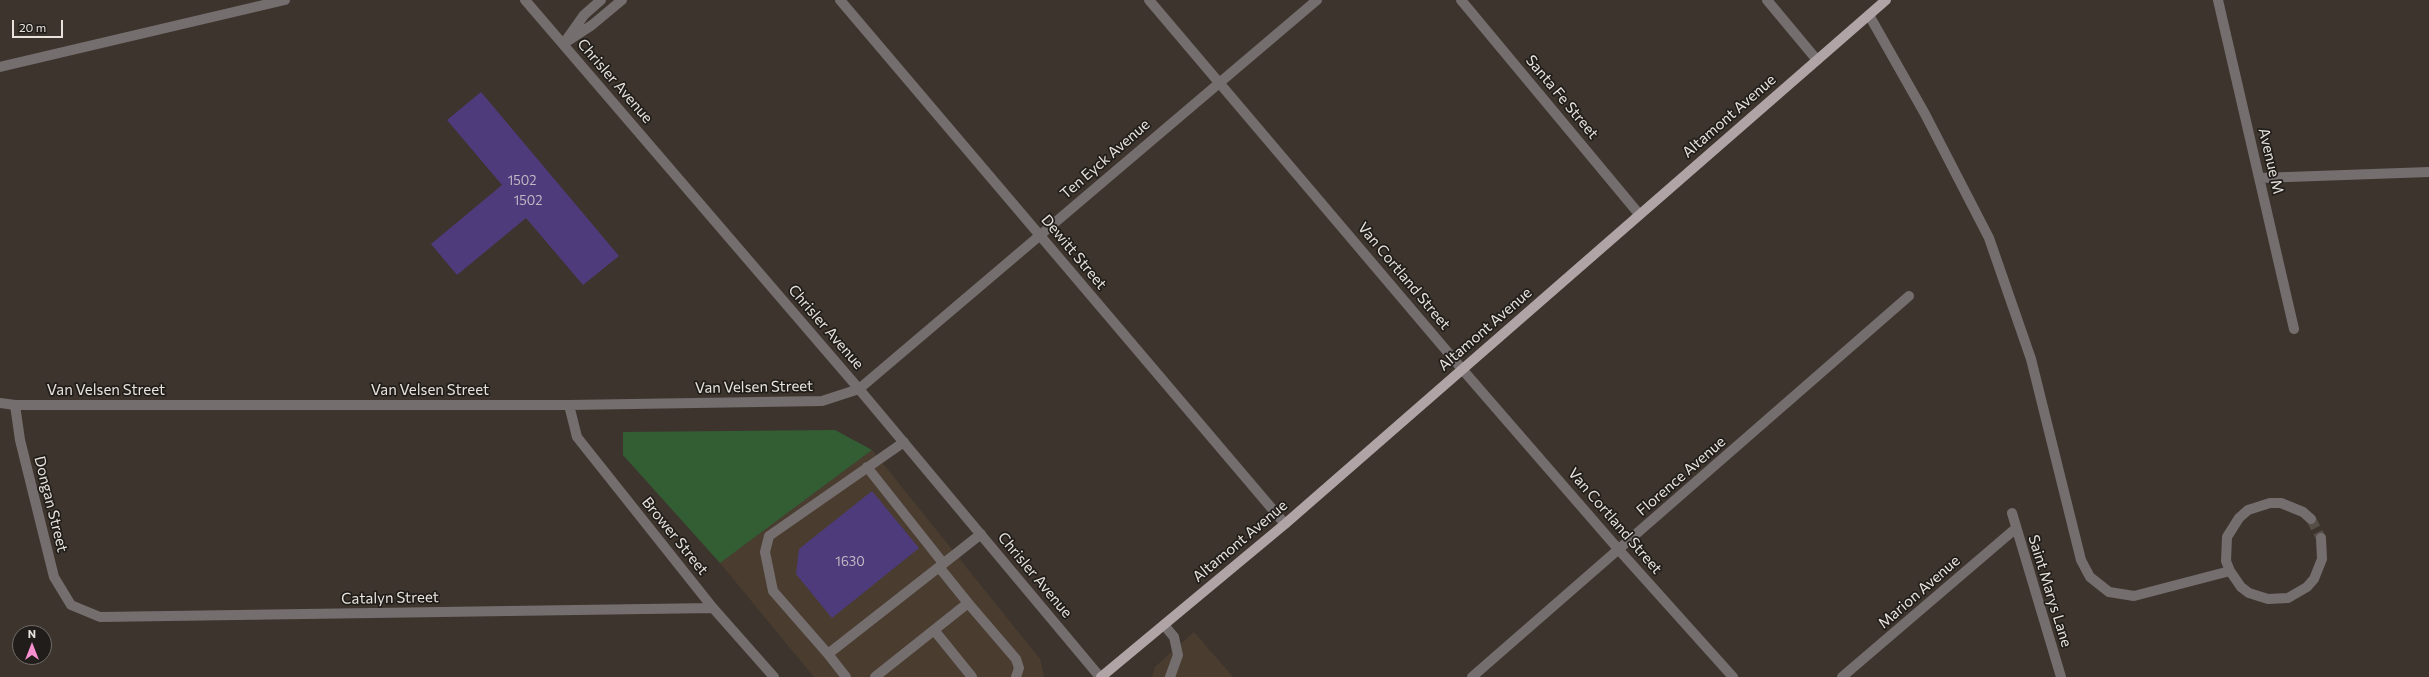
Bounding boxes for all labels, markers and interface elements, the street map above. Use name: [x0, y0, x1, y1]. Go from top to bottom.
scale bar: [14, 12, 65, 38]
text: 20 m: [19, 20, 46, 34]
street label: Chrisler Avenue: [573, 35, 657, 127]
street label: Santa Fe Street: [1522, 52, 1602, 142]
street label: Altamont Avenue: [1679, 71, 1779, 161]
street label: Ten Eyck Avenue: [1057, 115, 1153, 203]
street label: Avenue M: [2255, 126, 2287, 196]
house number: 1502: [508, 173, 536, 189]
house number: 1502: [514, 193, 542, 209]
street label: Dewitt Street: [1037, 211, 1111, 293]
street label: Van Cortland Street: [1354, 219, 1454, 333]
street label: Chrisler Avenue: [784, 281, 868, 373]
street label: Altamont Avenue: [1435, 284, 1535, 374]
street label: Van Velsen Street: [695, 377, 813, 397]
street label: Van Velsen Street: [47, 381, 165, 399]
street label: Van Velsen Street: [371, 381, 489, 399]
street label: Florence Avenue: [1633, 433, 1729, 519]
street label: Dongan Street: [30, 454, 72, 554]
street label: Van Cortland Street: [1564, 464, 1666, 578]
street label: Brower Street: [638, 493, 712, 579]
street label: Altamont Avenue: [1189, 496, 1291, 586]
street label: Chrisler Avenue: [994, 529, 1076, 621]
street label: Saint Marys Lane: [2024, 533, 2076, 649]
street label: Marion Avenue: [1874, 552, 1964, 632]
house number: 1630: [835, 554, 865, 570]
street label: Catalyn Street: [341, 588, 439, 608]
north arrow: [12, 625, 52, 665]
text: N: [28, 627, 36, 640]

